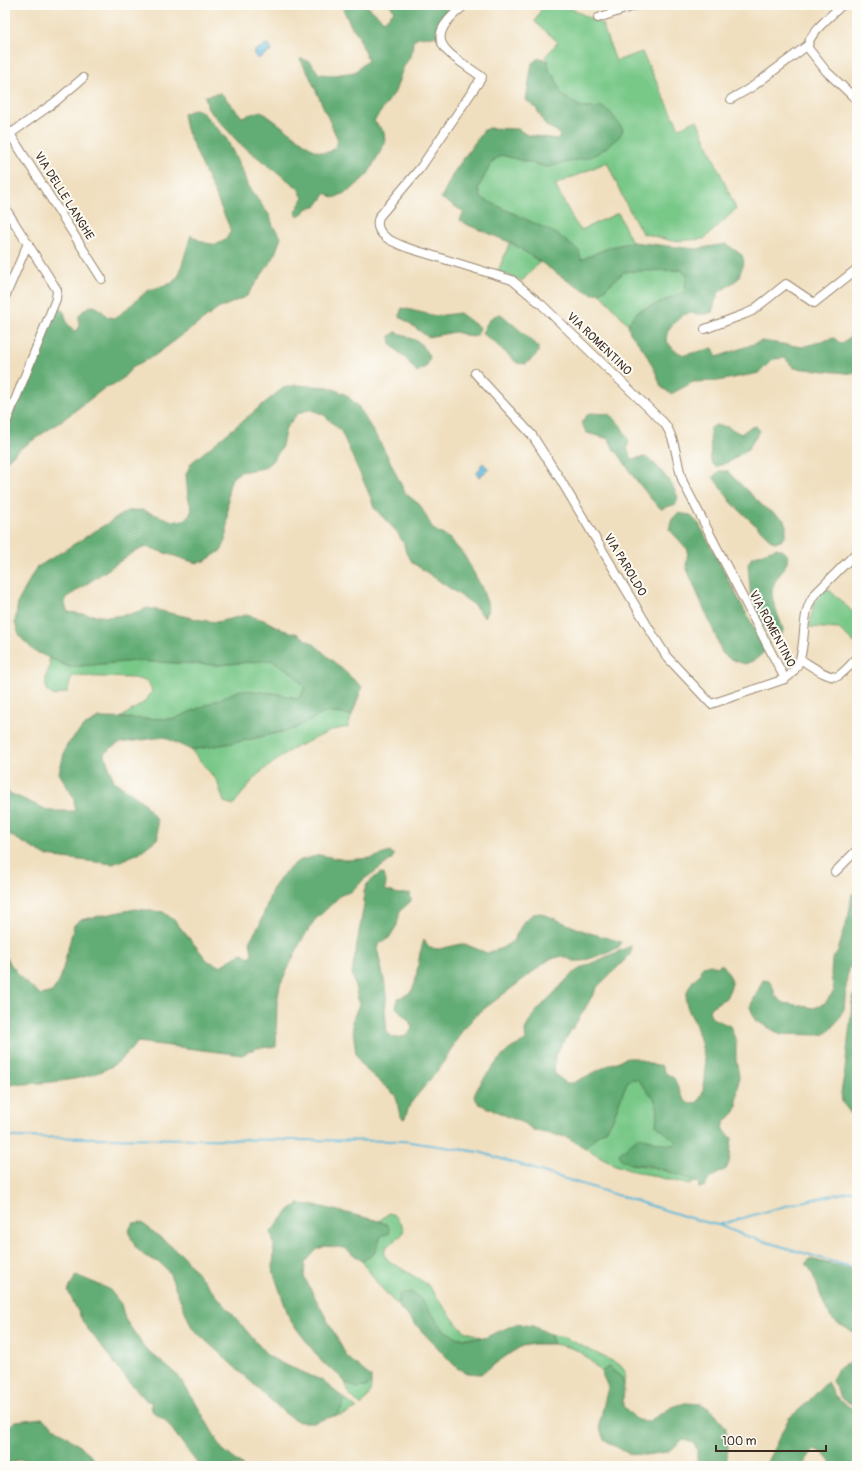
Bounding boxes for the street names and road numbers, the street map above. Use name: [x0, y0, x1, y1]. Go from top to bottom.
street label: VIA DELLE LANGHE: [31, 149, 97, 243]
street label: VIA ROMENTINO: [563, 309, 635, 379]
street label: VIA PAROLDO: [600, 531, 650, 599]
street label: VIA ROMENTINO: [746, 588, 799, 670]

